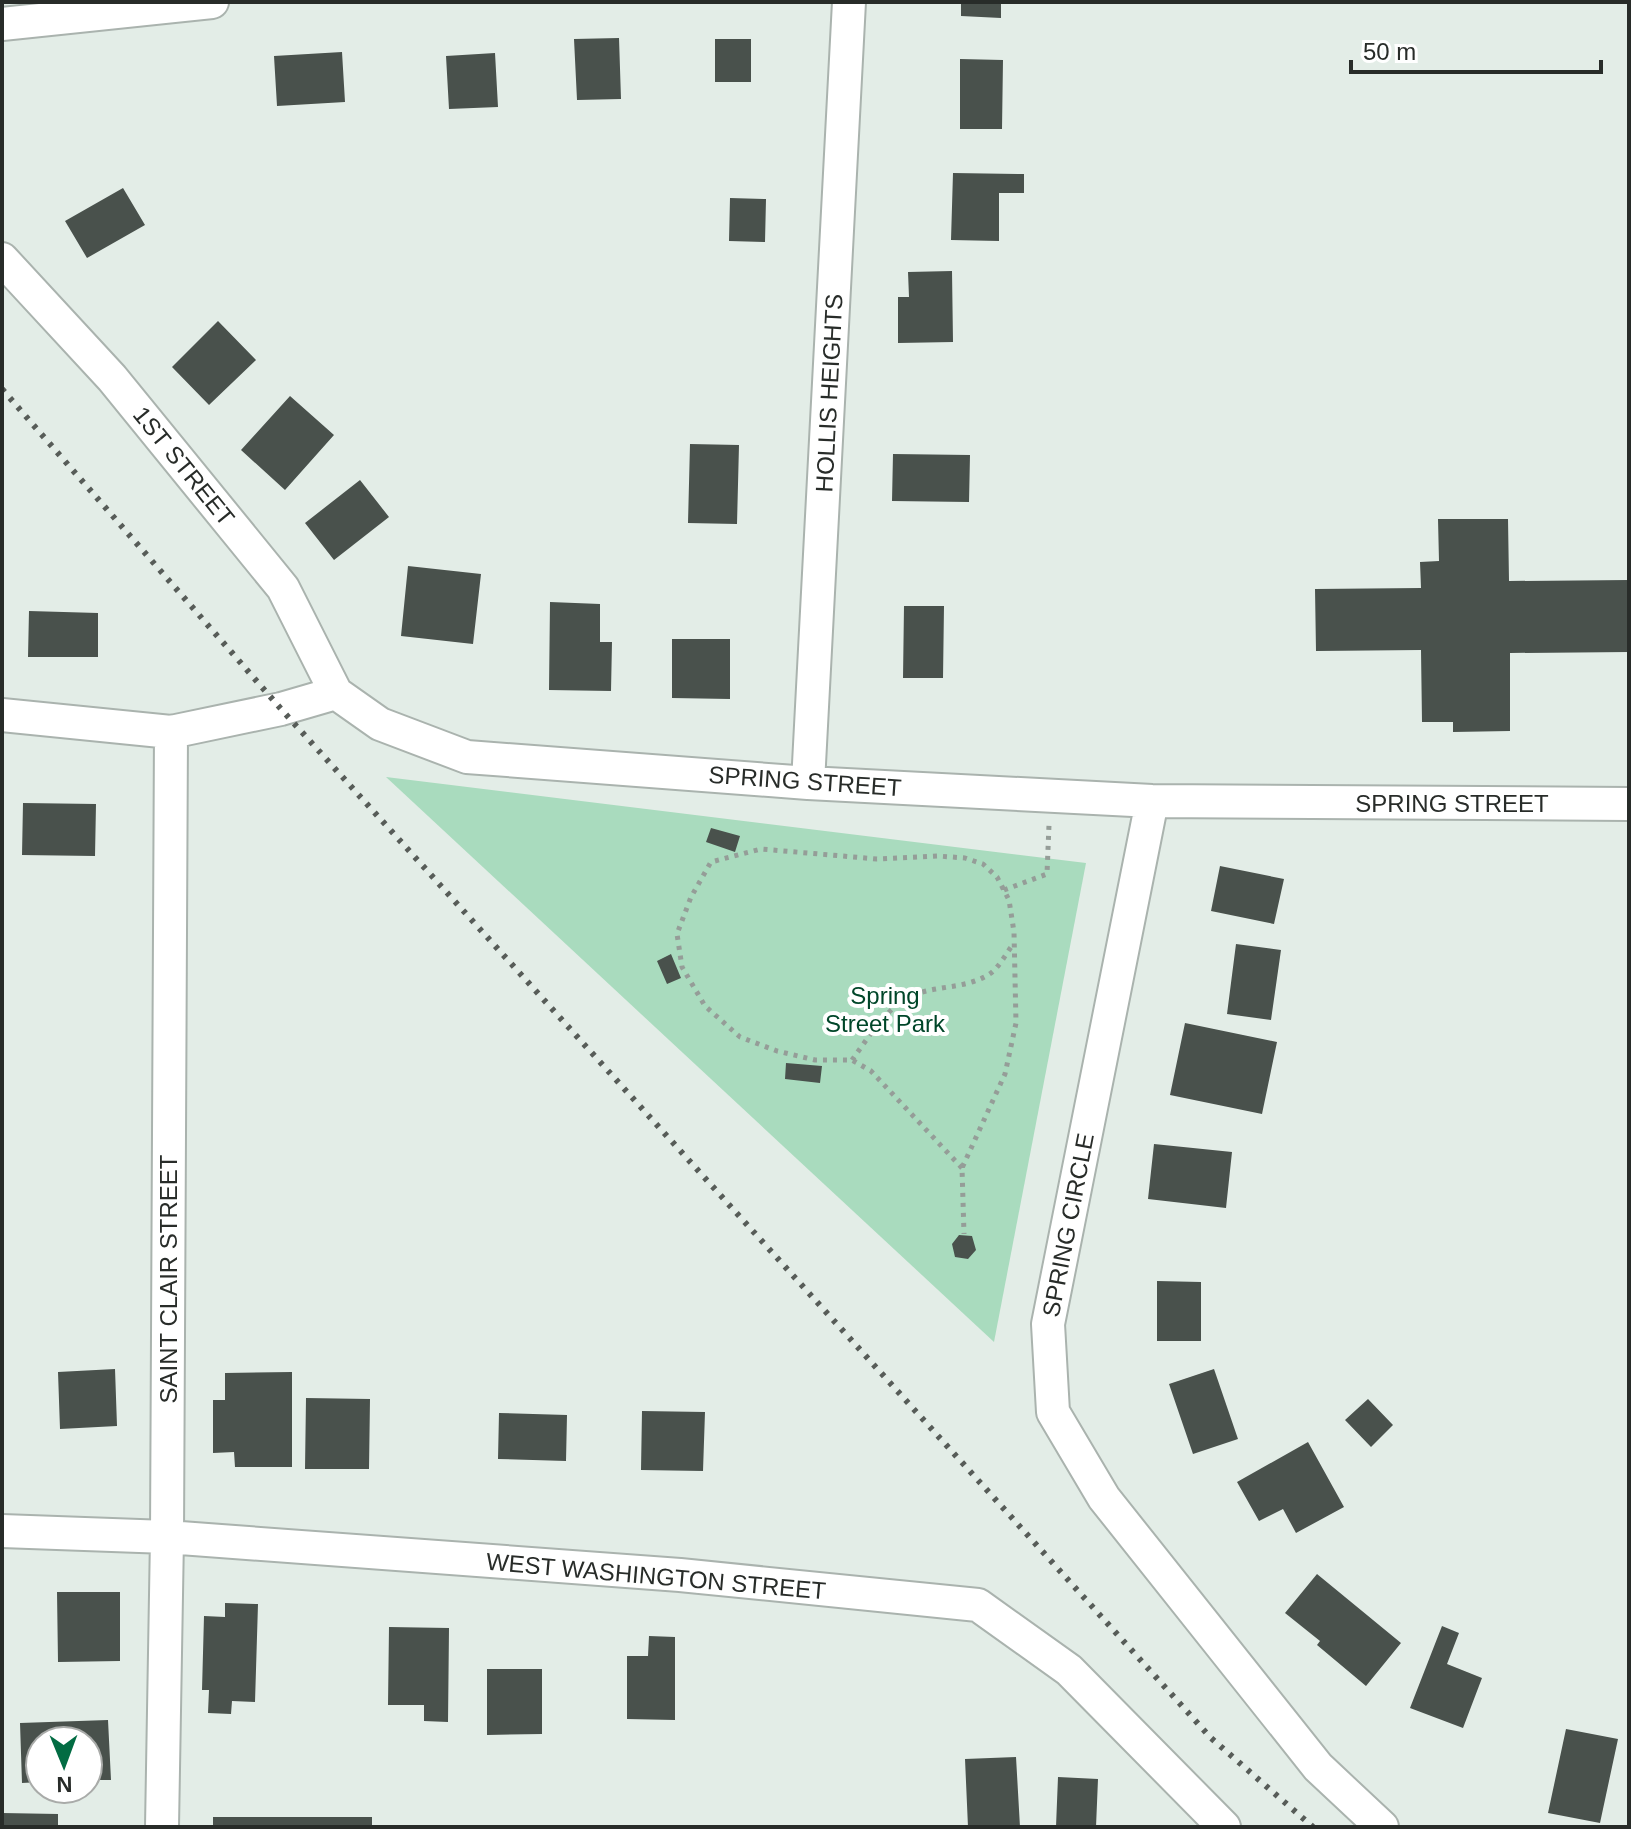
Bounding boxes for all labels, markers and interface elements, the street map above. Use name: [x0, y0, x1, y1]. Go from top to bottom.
scale bar: [1351, 24, 1601, 74]
text: 50 m: [1363, 38, 1416, 65]
street label: HOLLIS HEIGHTS: [810, 293, 848, 493]
street label: 1ST STREET: [128, 401, 240, 531]
street label: SPRING STREET: [708, 761, 903, 801]
street label: SPRING STREET: [1355, 790, 1549, 817]
park label: Spring Street Park: [825, 982, 946, 1037]
street label: SPRING CIRCLE: [1037, 1131, 1099, 1319]
street label: SAINT CLAIR STREET: [155, 1154, 182, 1403]
street label: WEST WASHINGTON STREET: [485, 1548, 827, 1604]
north arrow: [24, 1725, 104, 1805]
text: N: [56, 1772, 73, 1797]

